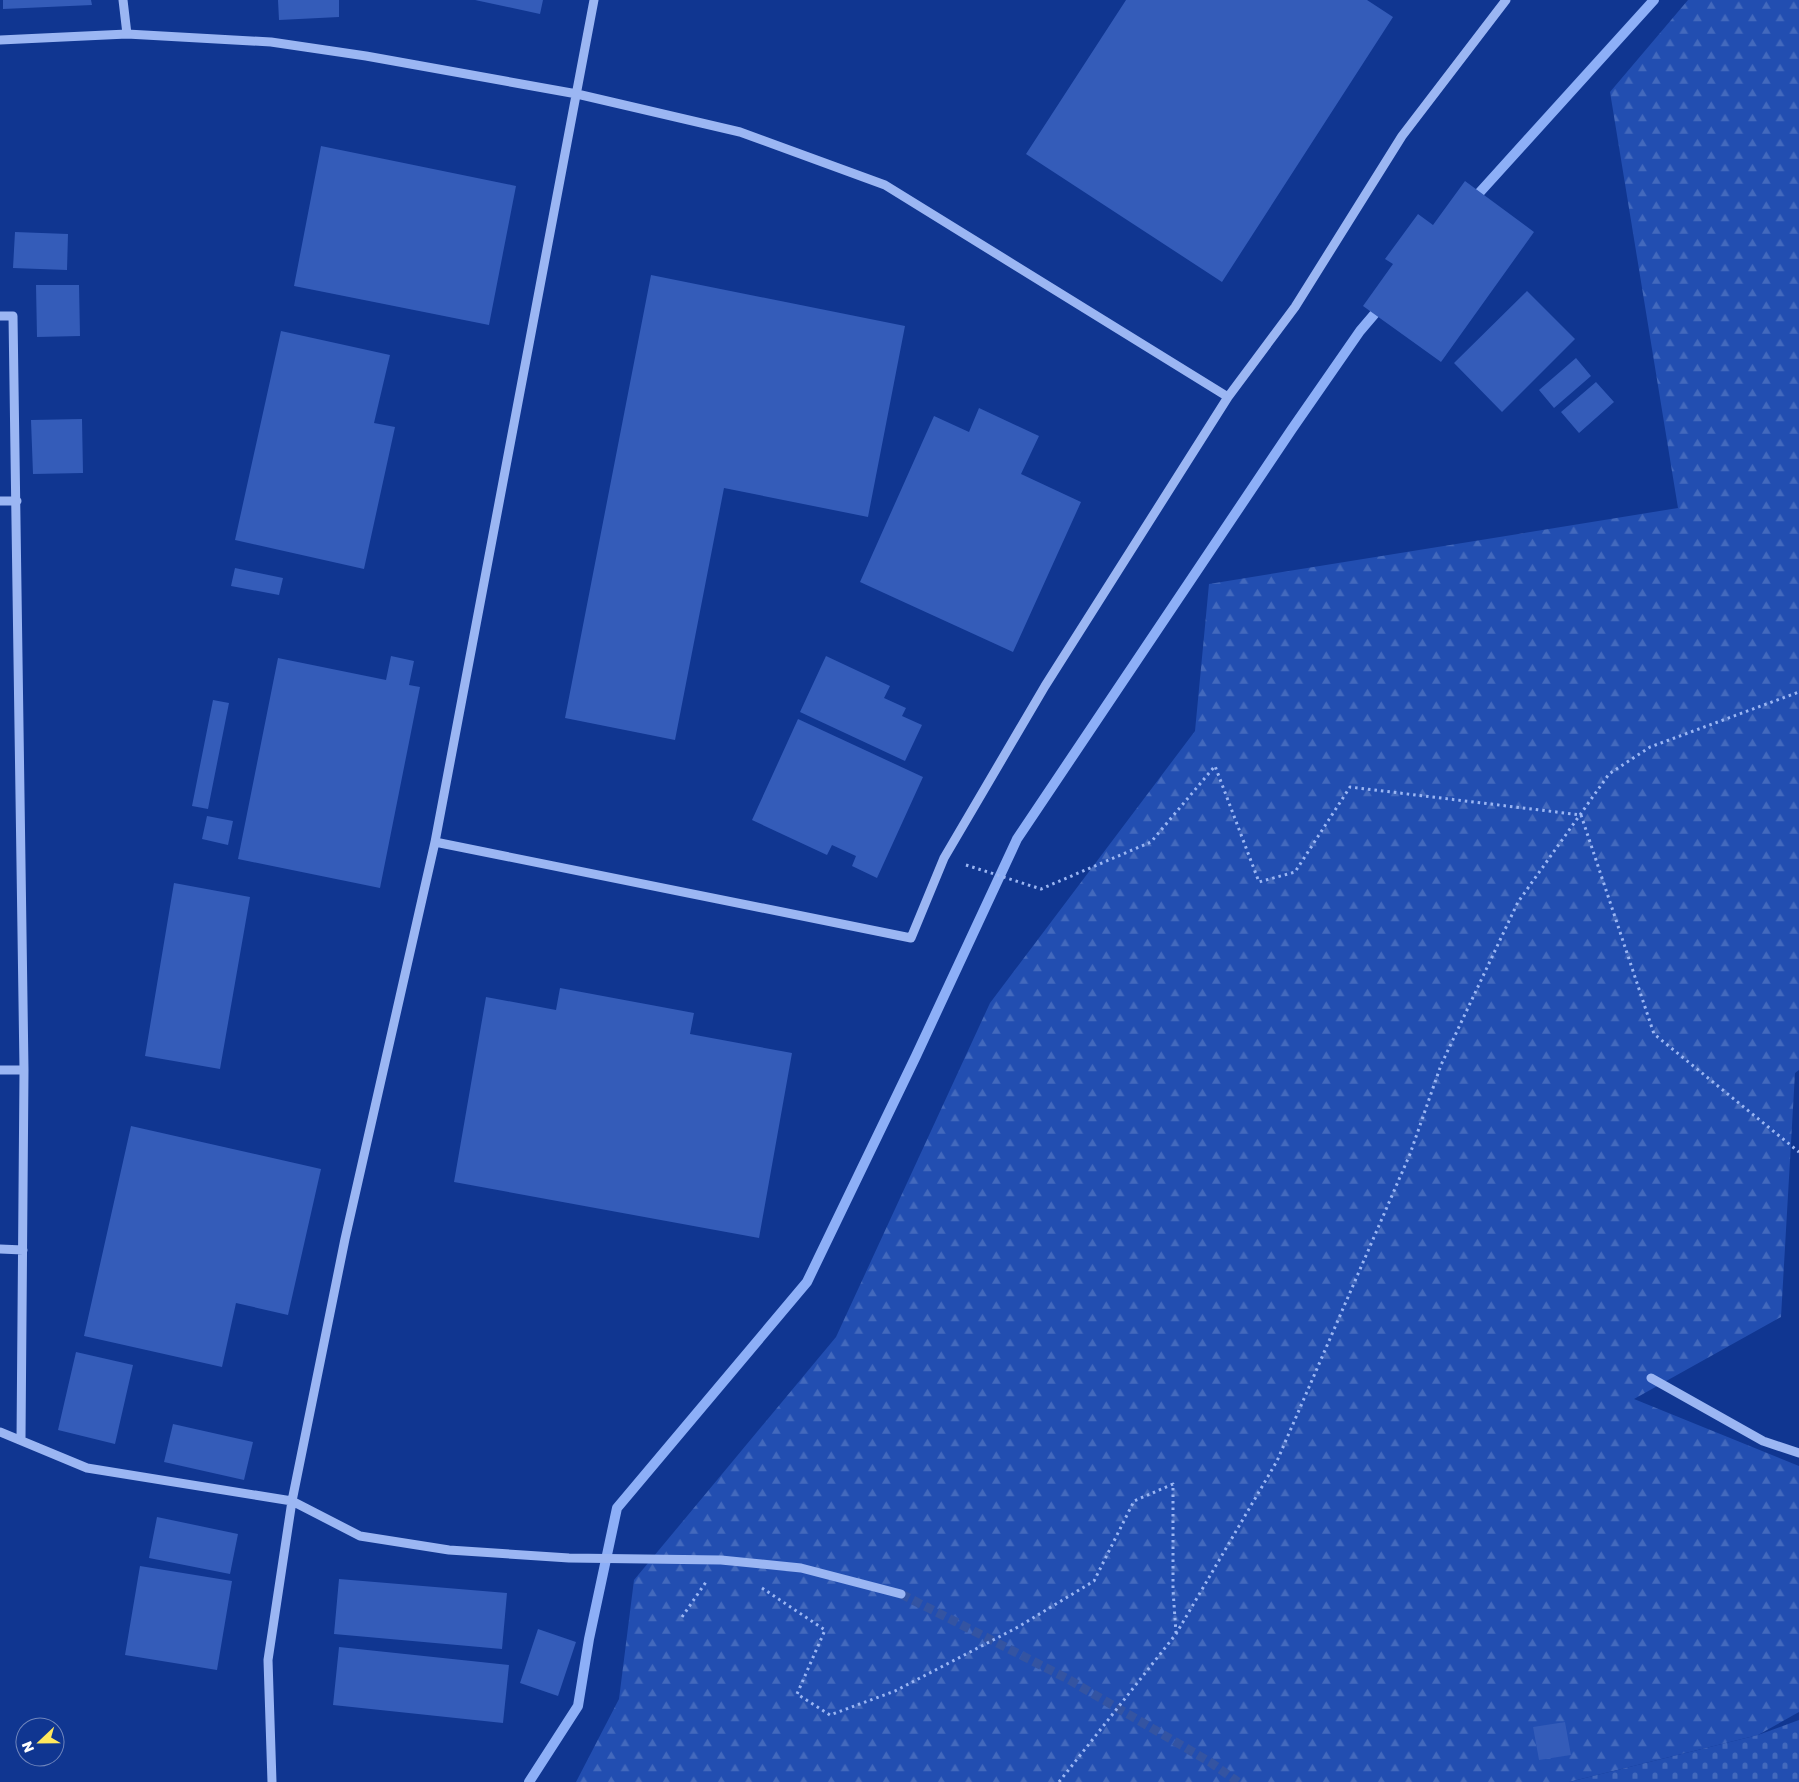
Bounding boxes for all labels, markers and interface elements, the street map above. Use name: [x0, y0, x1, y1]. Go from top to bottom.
north arrow: [15, 1717, 65, 1767]
text: N: [18, 1739, 37, 1755]

